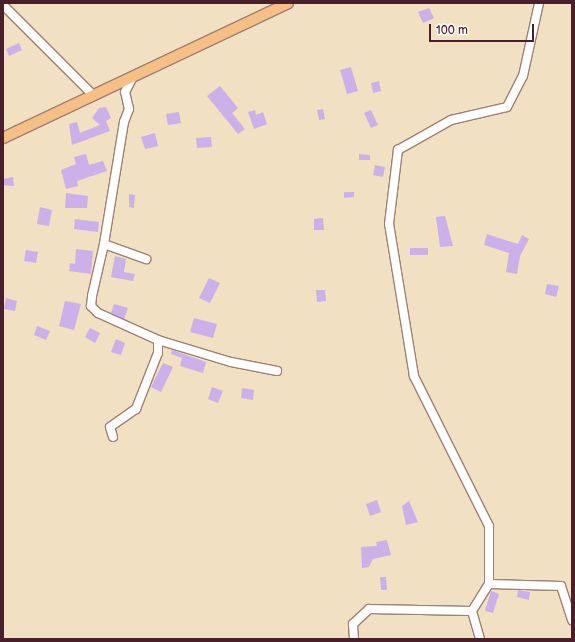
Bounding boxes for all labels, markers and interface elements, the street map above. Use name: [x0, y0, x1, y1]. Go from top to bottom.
scale bar: [431, 16, 536, 42]
text: 100 m: [436, 23, 468, 38]

